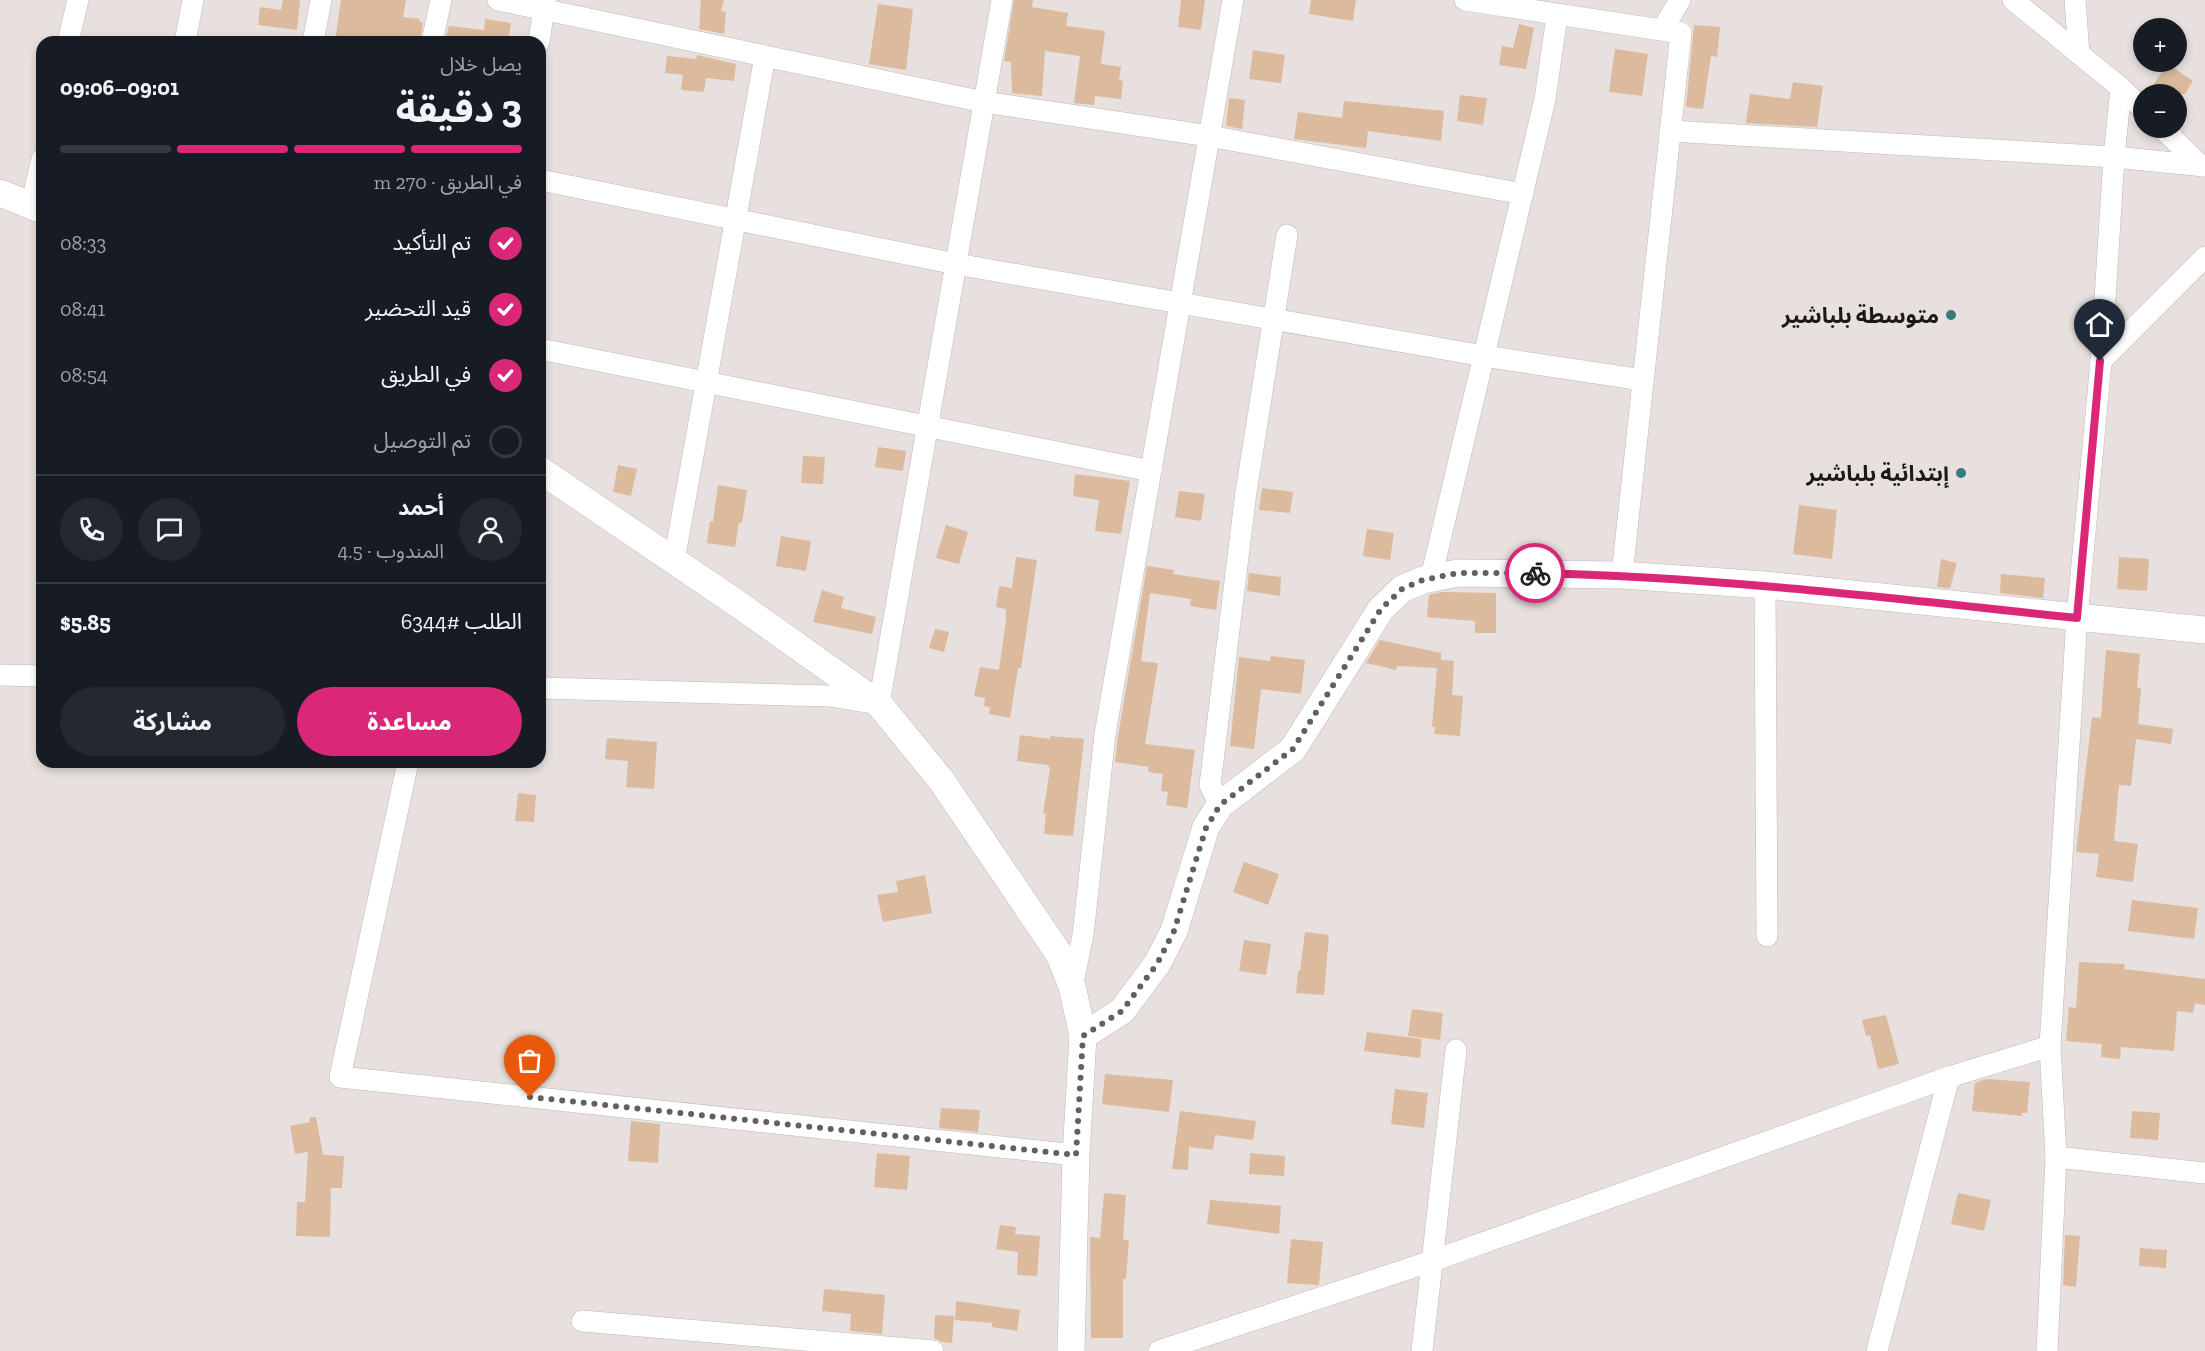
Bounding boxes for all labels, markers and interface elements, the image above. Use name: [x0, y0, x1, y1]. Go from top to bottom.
map controls: [2133, 18, 2187, 138]
button: +: [2133, 18, 2187, 72]
text: يصل خلال: [440, 52, 522, 76]
text: 09:01–09:06: [60, 74, 179, 101]
button: −: [2133, 84, 2187, 138]
text: 3 دقيقة: [396, 85, 522, 132]
text: في الطريق · 270 m: [374, 170, 522, 194]
icon: check: [489, 227, 522, 260]
text: تم التأكيد: [393, 229, 471, 256]
text: 08:33: [60, 231, 106, 255]
icon: check: [489, 293, 522, 326]
text: قيد التحضير: [365, 295, 471, 322]
text: 08:41: [60, 297, 105, 321]
pin: [2074, 299, 2125, 361]
place label: متوسطة بلباشير: [1781, 302, 1939, 329]
marker: متوسطة بلباشير: [1944, 308, 1958, 322]
icon: home: [2083, 308, 2116, 341]
icon: check: [489, 359, 522, 392]
text: في الطريق: [381, 361, 471, 388]
text: 08:54: [60, 363, 108, 387]
text: تم التوصيل: [373, 427, 471, 454]
place label: إبتدائية بلباشير: [1805, 460, 1950, 489]
marker: إبتدائية بلباشير: [1954, 466, 1968, 480]
text: أحمد: [398, 494, 444, 521]
button: phone: [60, 498, 123, 561]
button: chat: [138, 498, 201, 561]
button: person: [459, 498, 522, 561]
text: المندوب · 4.5: [337, 539, 444, 563]
courier: [1505, 543, 1565, 603]
icon: bike: [1519, 557, 1552, 590]
text: الطلب #6344: [401, 608, 522, 635]
text: $5.85: [60, 609, 111, 636]
button: مشاركة: [60, 687, 285, 756]
button: مساعدة: [297, 687, 522, 756]
pin: [504, 1035, 555, 1097]
icon: bag: [513, 1044, 546, 1077]

